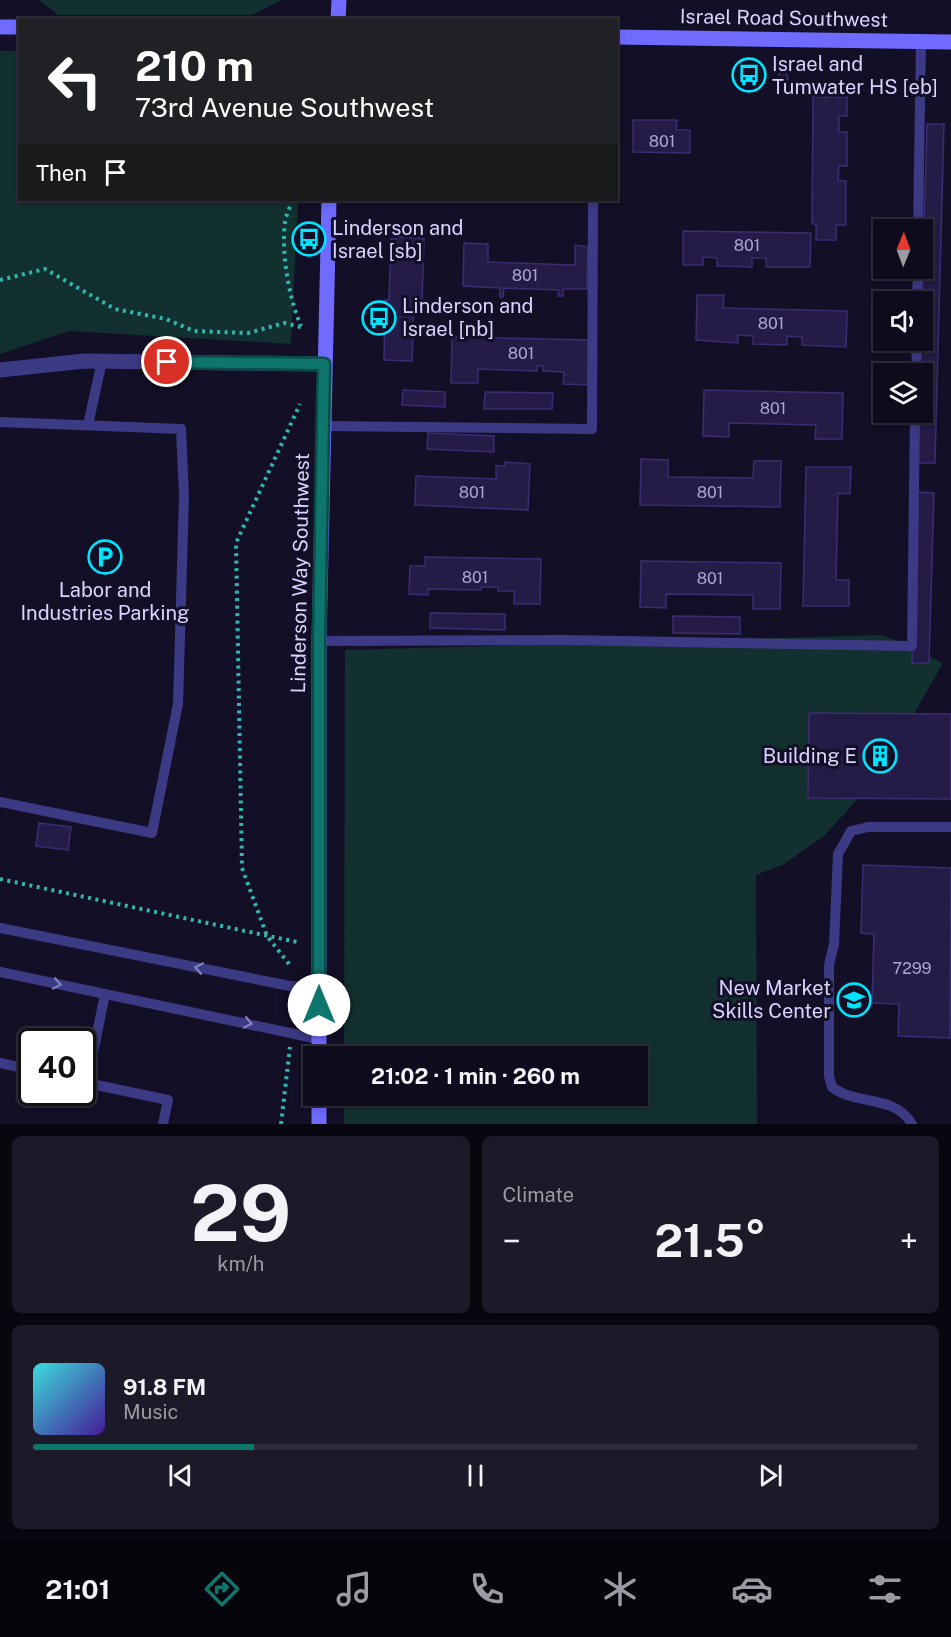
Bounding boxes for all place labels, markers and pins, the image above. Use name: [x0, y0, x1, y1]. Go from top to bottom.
place label: Israel and Tumwater HS [eb]: [772, 52, 938, 99]
bus stop icon: Israel and Tumwater HS [eb]: [731, 57, 767, 93]
place label: Linderson and Israel [sb]: [332, 216, 464, 263]
bus stop icon: Linderson and Israel [sb]: [291, 221, 327, 257]
place label: Linderson and Israel [nb]: [402, 294, 534, 341]
bus stop icon: Linderson and Israel [nb]: [361, 300, 397, 336]
pin: [141, 336, 192, 387]
parking icon: Labor and Industries Parking: [87, 539, 123, 575]
place label: Labor and Industries Parking: [20, 578, 190, 625]
building icon: Building E: [862, 738, 898, 774]
place label: Building E: [763, 744, 857, 768]
place label: New Market Skills Center: [712, 976, 831, 1023]
school or university icon: New Market Skills Center: [836, 982, 872, 1018]

